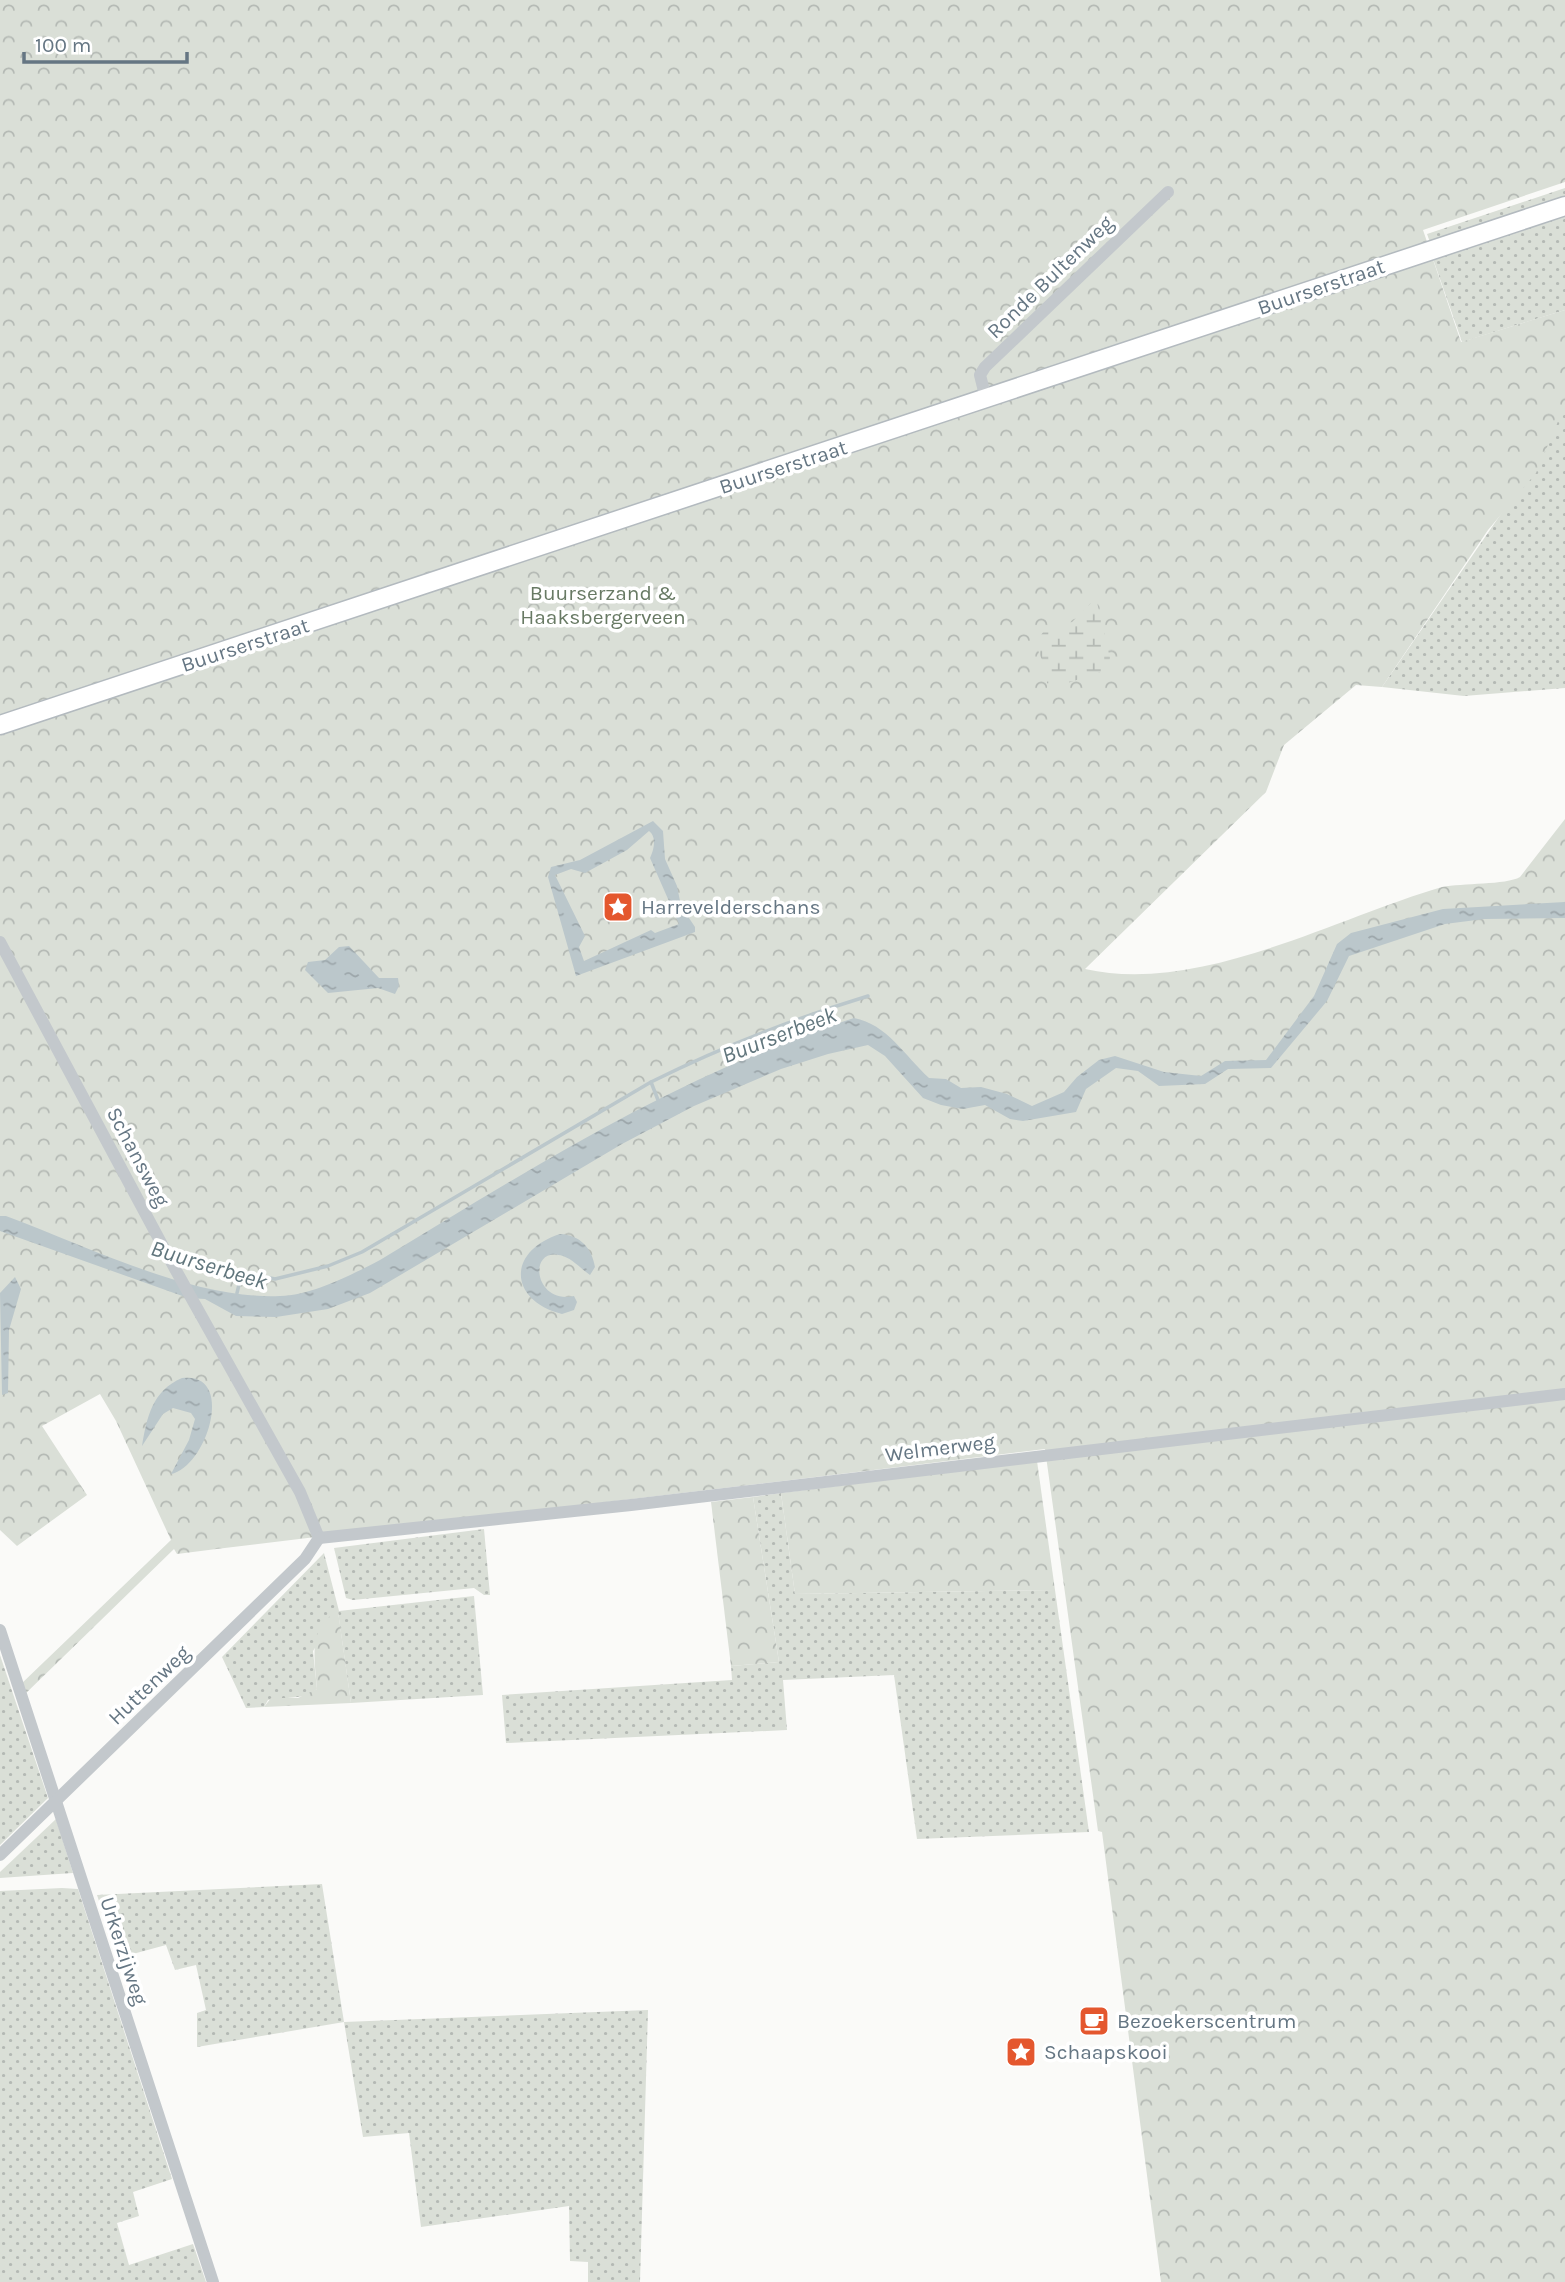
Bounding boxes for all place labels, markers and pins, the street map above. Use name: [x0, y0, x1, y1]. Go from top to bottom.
place icon: Harrevelderschans: [601, 890, 635, 924]
place label: Harrevelderschans: [641, 895, 820, 919]
cafe icon: Bezoekerscentrum: [1077, 2004, 1111, 2038]
place label: Bezoekerscentrum: [1117, 2009, 1296, 2033]
place icon: Schaapskooi: [1004, 2035, 1038, 2069]
place label: Schaapskooi: [1044, 2040, 1168, 2064]

